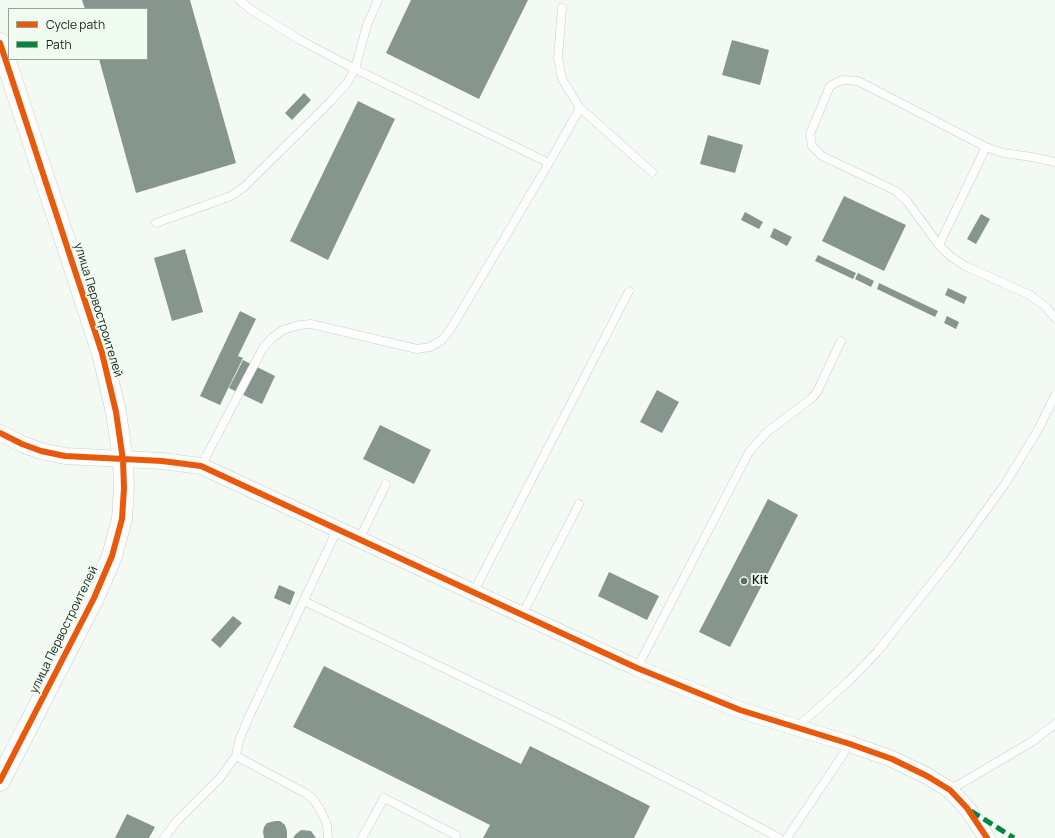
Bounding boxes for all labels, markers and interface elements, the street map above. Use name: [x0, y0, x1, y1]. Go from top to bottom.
legend: [8, 8, 148, 60]
text: Cycle path: [46, 16, 105, 33]
text: Path: [46, 36, 72, 53]
street label: улица Первостроителей: [71, 241, 125, 379]
street label: улица Первостроителей: [27, 564, 101, 696]
place label: Kit: [752, 574, 768, 588]
marker: Kit: [739, 576, 749, 586]

